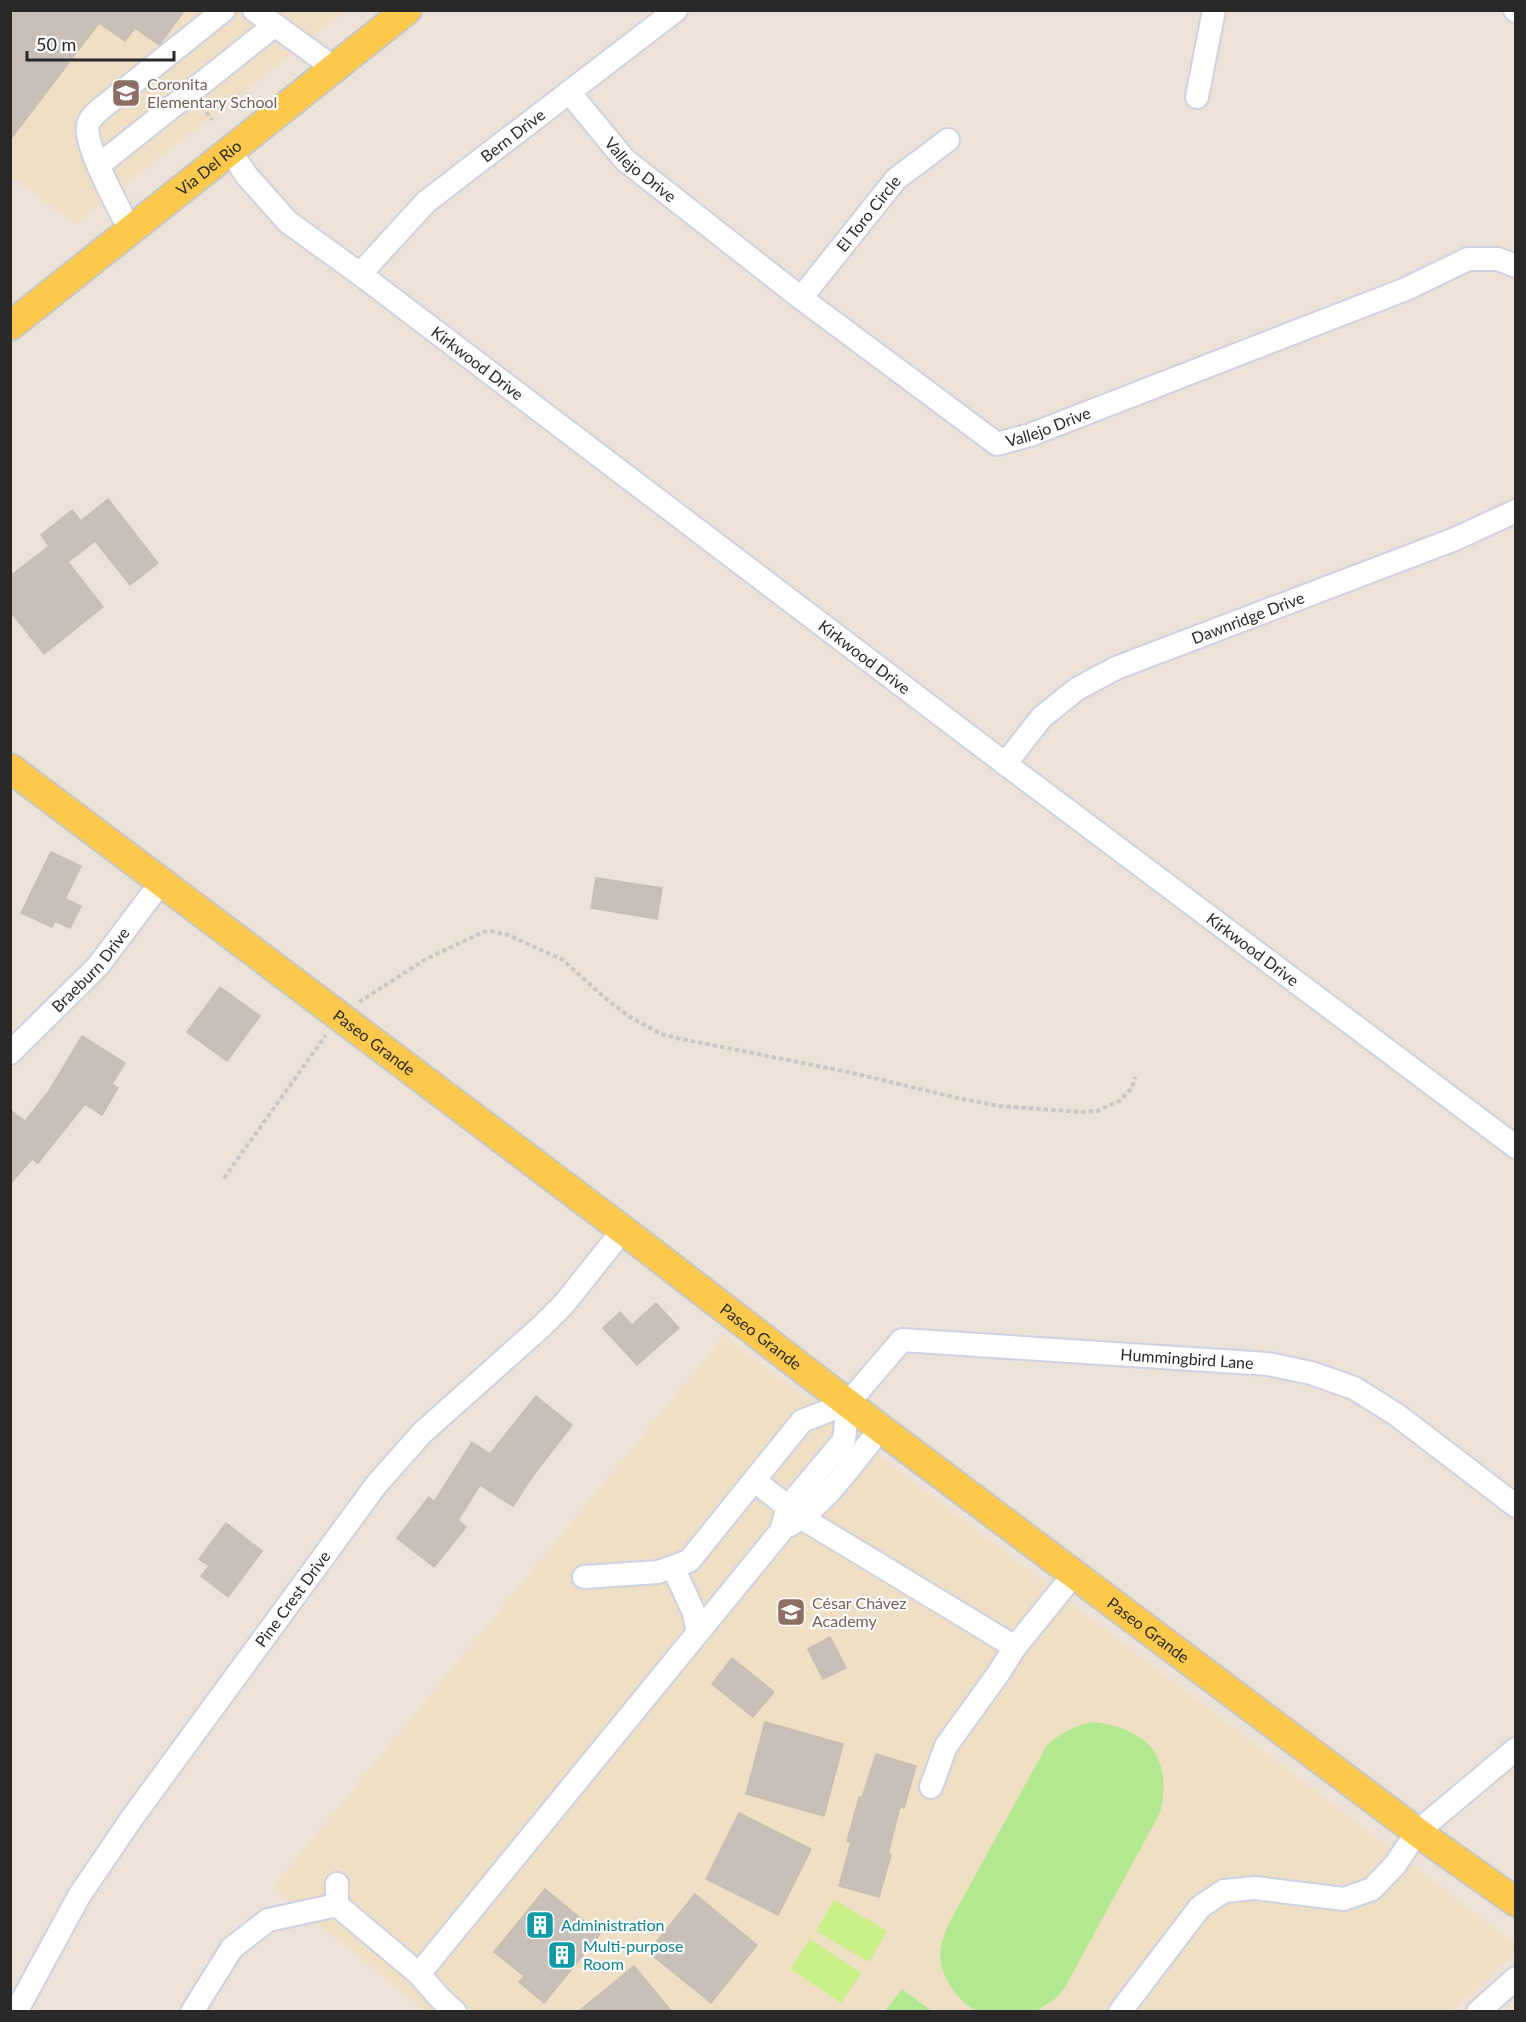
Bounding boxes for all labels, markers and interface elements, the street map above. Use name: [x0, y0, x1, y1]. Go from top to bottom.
scale bar: [27, 24, 174, 62]
text: 50 m: [36, 33, 76, 55]
place label: Coronita Elementary School: [147, 74, 277, 111]
school or university icon: Coronita Elementary School: [110, 77, 142, 109]
street label: Bern Drive: [477, 104, 548, 166]
street label: Vallejo Drive: [601, 133, 680, 206]
street label: Via Del Rio: [172, 136, 245, 199]
street label: El Toro Circle: [832, 172, 904, 255]
street label: Kirkwood Drive: [428, 322, 527, 404]
street label: Vallejo Drive: [1003, 402, 1093, 450]
street label: Dawnridge Drive: [1189, 587, 1307, 647]
street label: Kirkwood Drive: [815, 616, 914, 697]
street label: Kirkwood Drive: [1203, 908, 1303, 990]
street label: Braeburn Drive: [47, 923, 133, 1016]
street label: Paseo Grande: [330, 1005, 419, 1079]
street label: Paseo Grande: [717, 1299, 806, 1373]
street label: Hummingbird Lane: [1120, 1344, 1254, 1372]
street label: Pine Crest Drive: [251, 1547, 334, 1650]
place label: César Chávez Academy: [812, 1593, 907, 1630]
street label: Paseo Grande: [1104, 1593, 1193, 1667]
school or university icon: César Chávez Academy: [775, 1596, 807, 1628]
building icon: Administration: [524, 1909, 556, 1941]
place label: Administration: [561, 1915, 664, 1934]
place label: Multi-purpose Room: [583, 1936, 683, 1973]
building icon: Multi-purpose Room: [546, 1939, 578, 1971]

